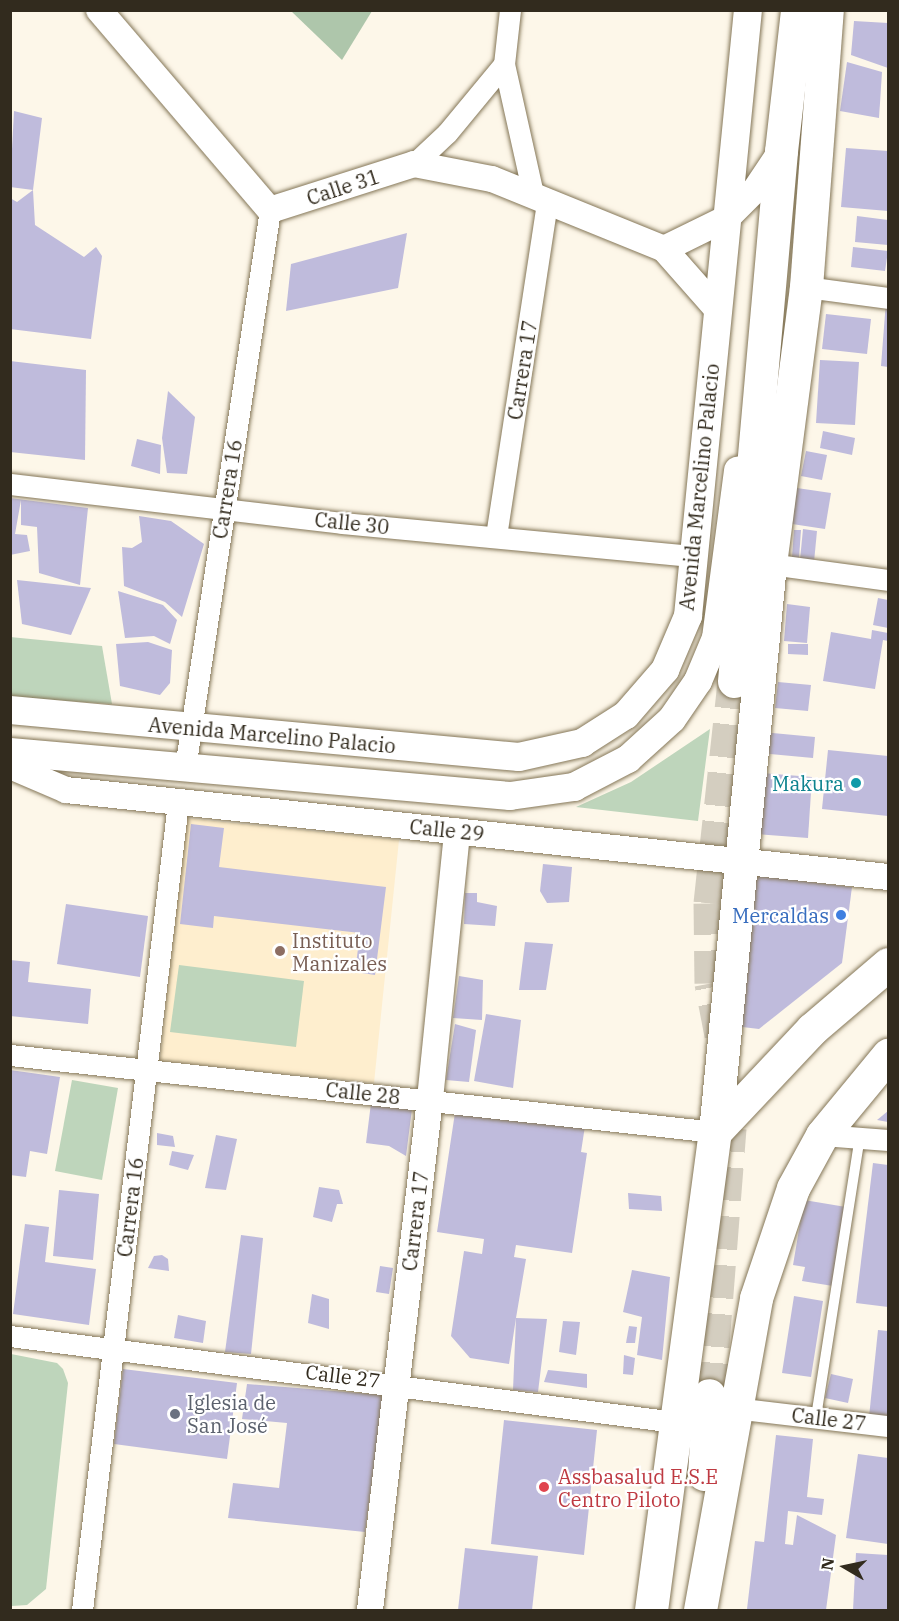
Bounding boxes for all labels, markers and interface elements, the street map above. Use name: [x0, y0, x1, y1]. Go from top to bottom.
street label: Calle 31: [304, 164, 382, 210]
street label: Carrera 17: [502, 318, 542, 422]
street label: Avenida Marcelino Palacio: [674, 362, 724, 612]
street label: Carrera 16: [207, 437, 247, 541]
street label: Calle 30: [313, 507, 391, 539]
street label: Avenida Marcelino Palacio: [147, 712, 397, 758]
place label: Makura: [772, 771, 844, 795]
marker: Makura: [849, 776, 863, 790]
street label: Calle 29: [408, 814, 486, 846]
place label: Mercaldas: [732, 903, 829, 927]
marker: Mercaldas: [834, 908, 848, 922]
place label: Instituto Manizales: [292, 928, 387, 975]
marker: Instituto Manizales: [273, 944, 287, 958]
street label: Calle 28: [324, 1077, 402, 1109]
street label: Carrera 16: [112, 1156, 148, 1258]
street label: Carrera 17: [397, 1170, 433, 1272]
street label: Calle 27: [304, 1360, 382, 1392]
place label: Iglesia de San José: [187, 1390, 276, 1437]
street label: Calle 27: [790, 1403, 868, 1435]
marker: Iglesia de San José: [168, 1407, 182, 1421]
place label: Assbasalud E.S.E Centro Piloto: [558, 1464, 718, 1511]
marker: Assbasalud E.S.E Centro Piloto: [535, 1478, 553, 1496]
north arrow: [815, 1537, 875, 1597]
text: N: [816, 1556, 838, 1572]

